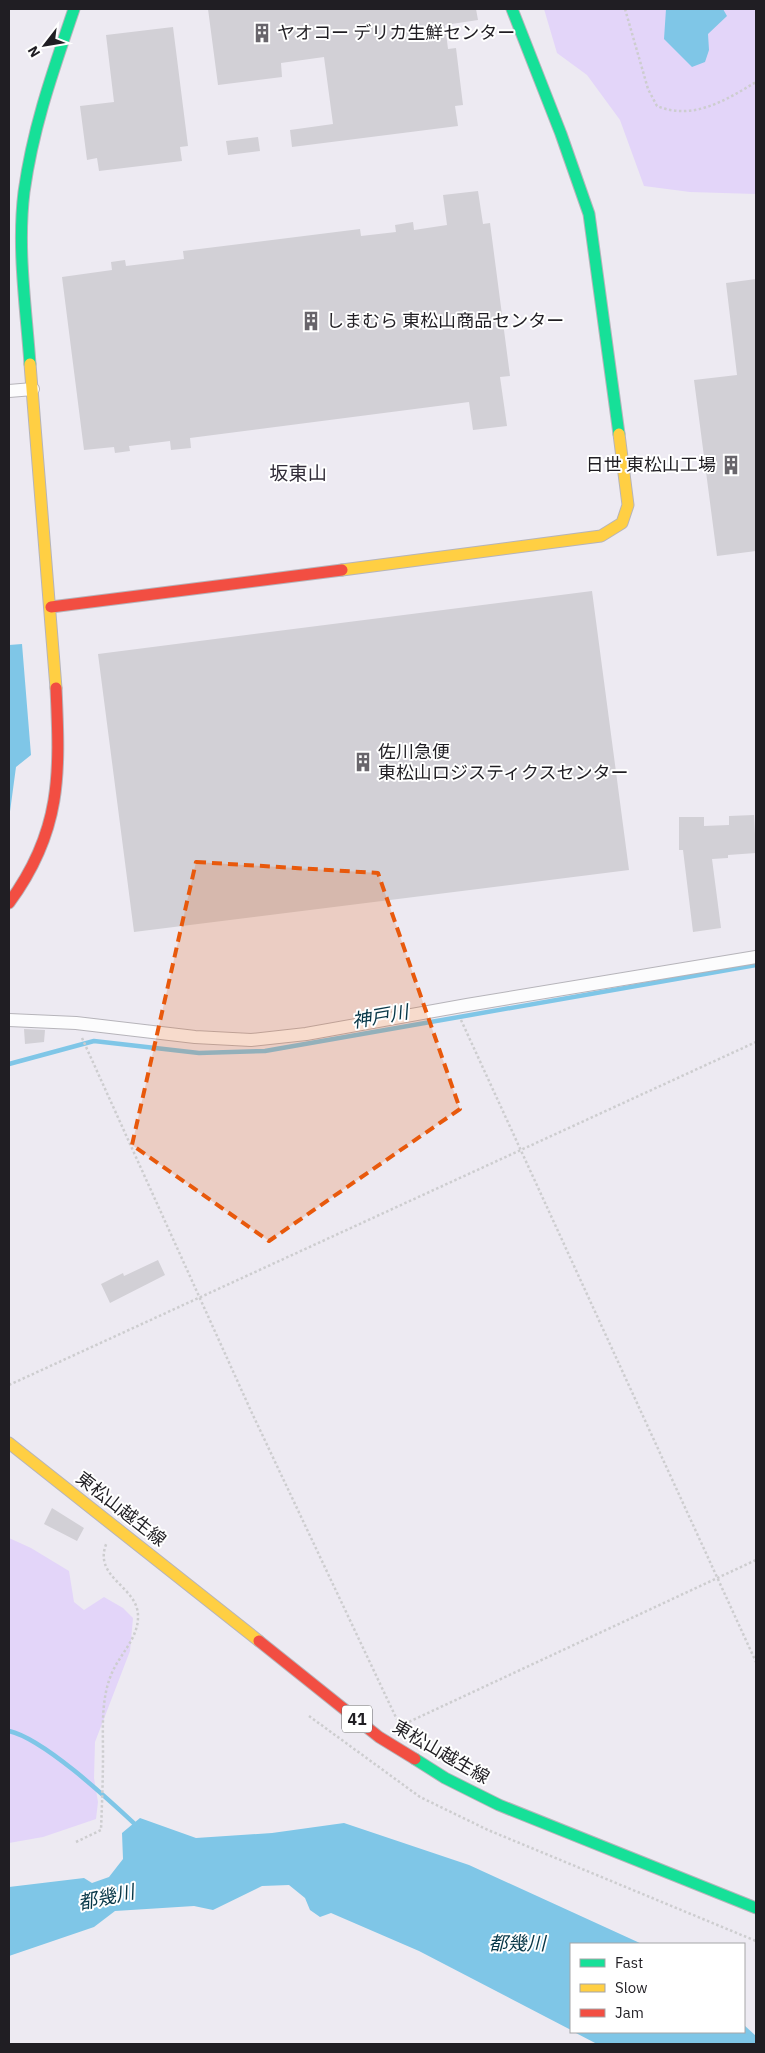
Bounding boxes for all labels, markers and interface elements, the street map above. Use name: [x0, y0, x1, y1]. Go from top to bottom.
north arrow: [20, 20, 70, 70]
place label: ヤオコー デリカ生鮮センター: [277, 21, 515, 44]
building icon: ヤオコー デリカ生鮮センター: [251, 22, 273, 44]
text: N: [24, 43, 44, 61]
place label: しまむら 東松山商品センター: [326, 309, 564, 332]
building icon: しまむら 東松山商品センター: [300, 310, 322, 332]
place label: 日世 東松山工場: [586, 453, 716, 476]
building icon: 日世 東松山工場: [720, 454, 742, 476]
district label: 坂東山: [269, 461, 327, 485]
place label: 佐川急便 東松山ロジスティクスセンター: [378, 740, 628, 784]
building icon: 佐川急便 東松山ロジスティクスセンター: [352, 751, 374, 773]
water label: 神戸川: [350, 999, 412, 1033]
street label: 東松山越生線: [72, 1466, 171, 1551]
road number: 41: [342, 1706, 372, 1732]
street label: 東松山越生線: [389, 1715, 494, 1789]
water label: 都幾川: [76, 1879, 138, 1915]
water label: 都幾川: [488, 1931, 547, 1955]
legend: [570, 1943, 745, 2033]
text: Fast: [615, 1953, 643, 1972]
text: Slow: [615, 1978, 648, 1997]
text: Jam: [615, 2003, 644, 2022]

